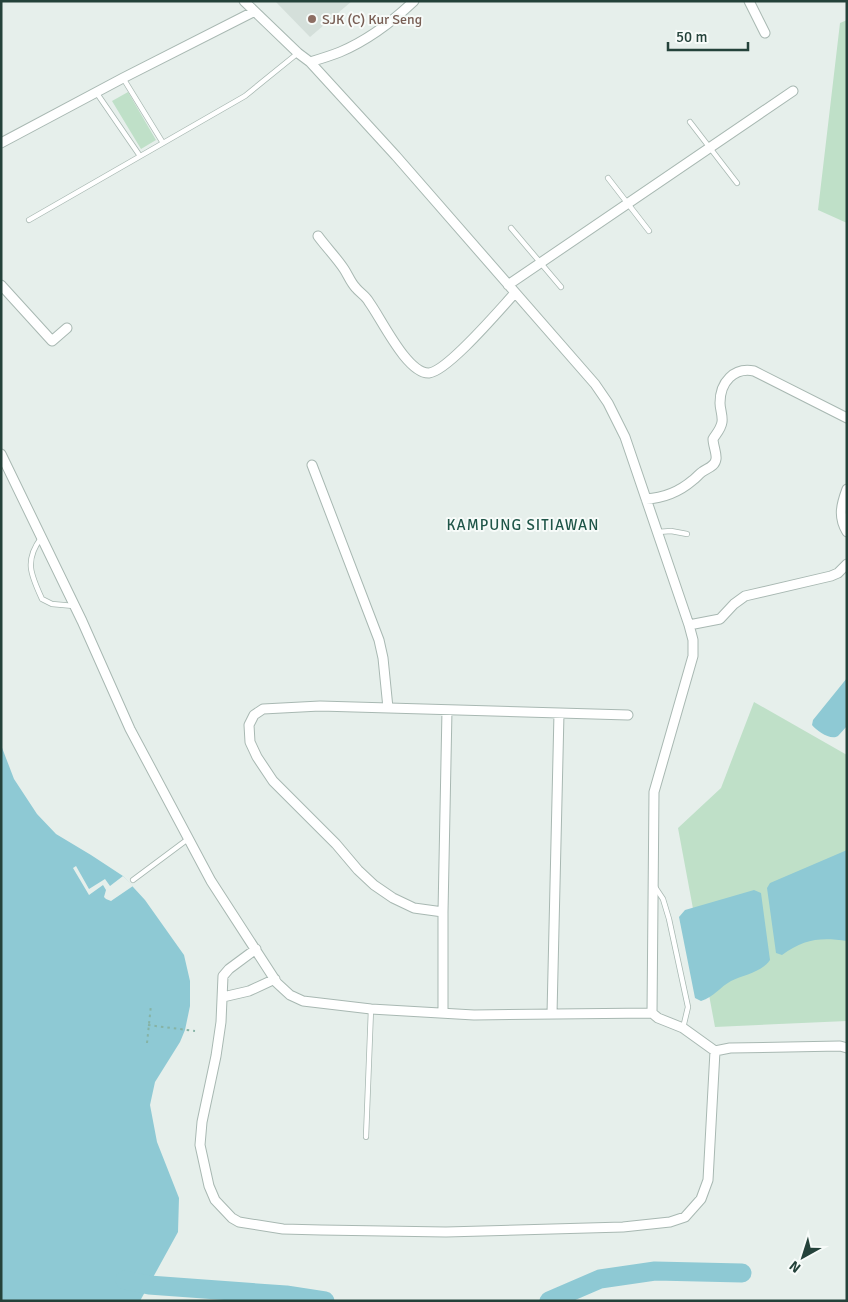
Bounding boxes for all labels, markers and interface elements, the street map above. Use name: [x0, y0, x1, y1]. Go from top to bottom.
place label: SJK (C) Kur Seng: [322, 11, 422, 28]
marker: SJK (C) Kur Seng: [306, 13, 318, 25]
scale bar: [668, 20, 748, 52]
text: 50 m: [676, 28, 707, 46]
district label: KAMPUNG SITIAWAN: [447, 516, 599, 534]
north arrow: [778, 1232, 828, 1282]
text: N: [786, 1257, 804, 1276]

